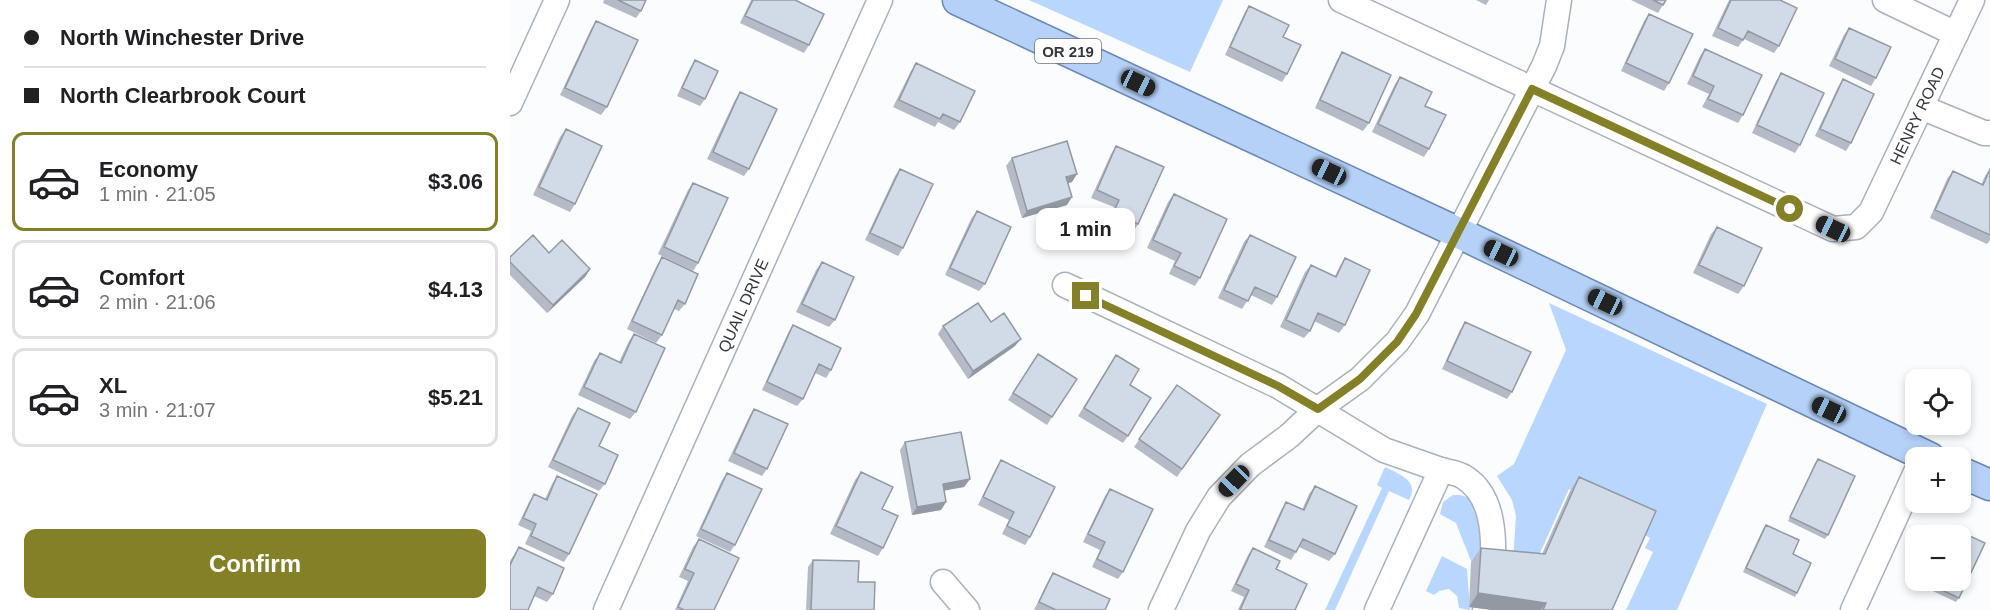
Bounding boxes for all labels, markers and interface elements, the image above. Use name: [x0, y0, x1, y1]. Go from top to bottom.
text: North Winchester Drive: [60, 25, 304, 50]
road number: OR 219: [1035, 39, 1101, 63]
street label: HENRY ROAD: [1887, 64, 1948, 167]
car: [1118, 67, 1158, 99]
text: North Clearbrook Court: [60, 83, 306, 108]
icon: car: [27, 155, 81, 209]
car: [1309, 156, 1349, 188]
text: Economy: [99, 157, 198, 182]
text: $3.06: [428, 169, 483, 194]
text: 1 min · 21:05: [99, 183, 216, 205]
route start: [1776, 195, 1803, 222]
callout: 1 min: [1036, 209, 1136, 251]
car: [1813, 213, 1853, 245]
text: 1 min: [1059, 218, 1112, 240]
car: [1481, 237, 1521, 269]
street label: QUAIL DRIVE: [714, 256, 771, 355]
icon: car: [27, 263, 81, 317]
text: Comfort: [99, 265, 185, 290]
text: $4.13: [428, 277, 483, 302]
route end: [1072, 282, 1099, 309]
car: [1585, 286, 1625, 318]
text: 2 min · 21:06: [99, 291, 216, 313]
map controls: [1905, 369, 1971, 591]
button: locate: [1905, 369, 1971, 435]
icon: car: [27, 371, 81, 425]
text: XL: [99, 373, 127, 398]
text: $5.21: [428, 385, 483, 410]
car: [1809, 394, 1849, 426]
text: 3 min · 21:07: [99, 399, 216, 421]
button: +: [1905, 447, 1971, 513]
car: [1215, 462, 1253, 500]
button: −: [1905, 525, 1971, 591]
button: Confirm: [24, 529, 486, 598]

